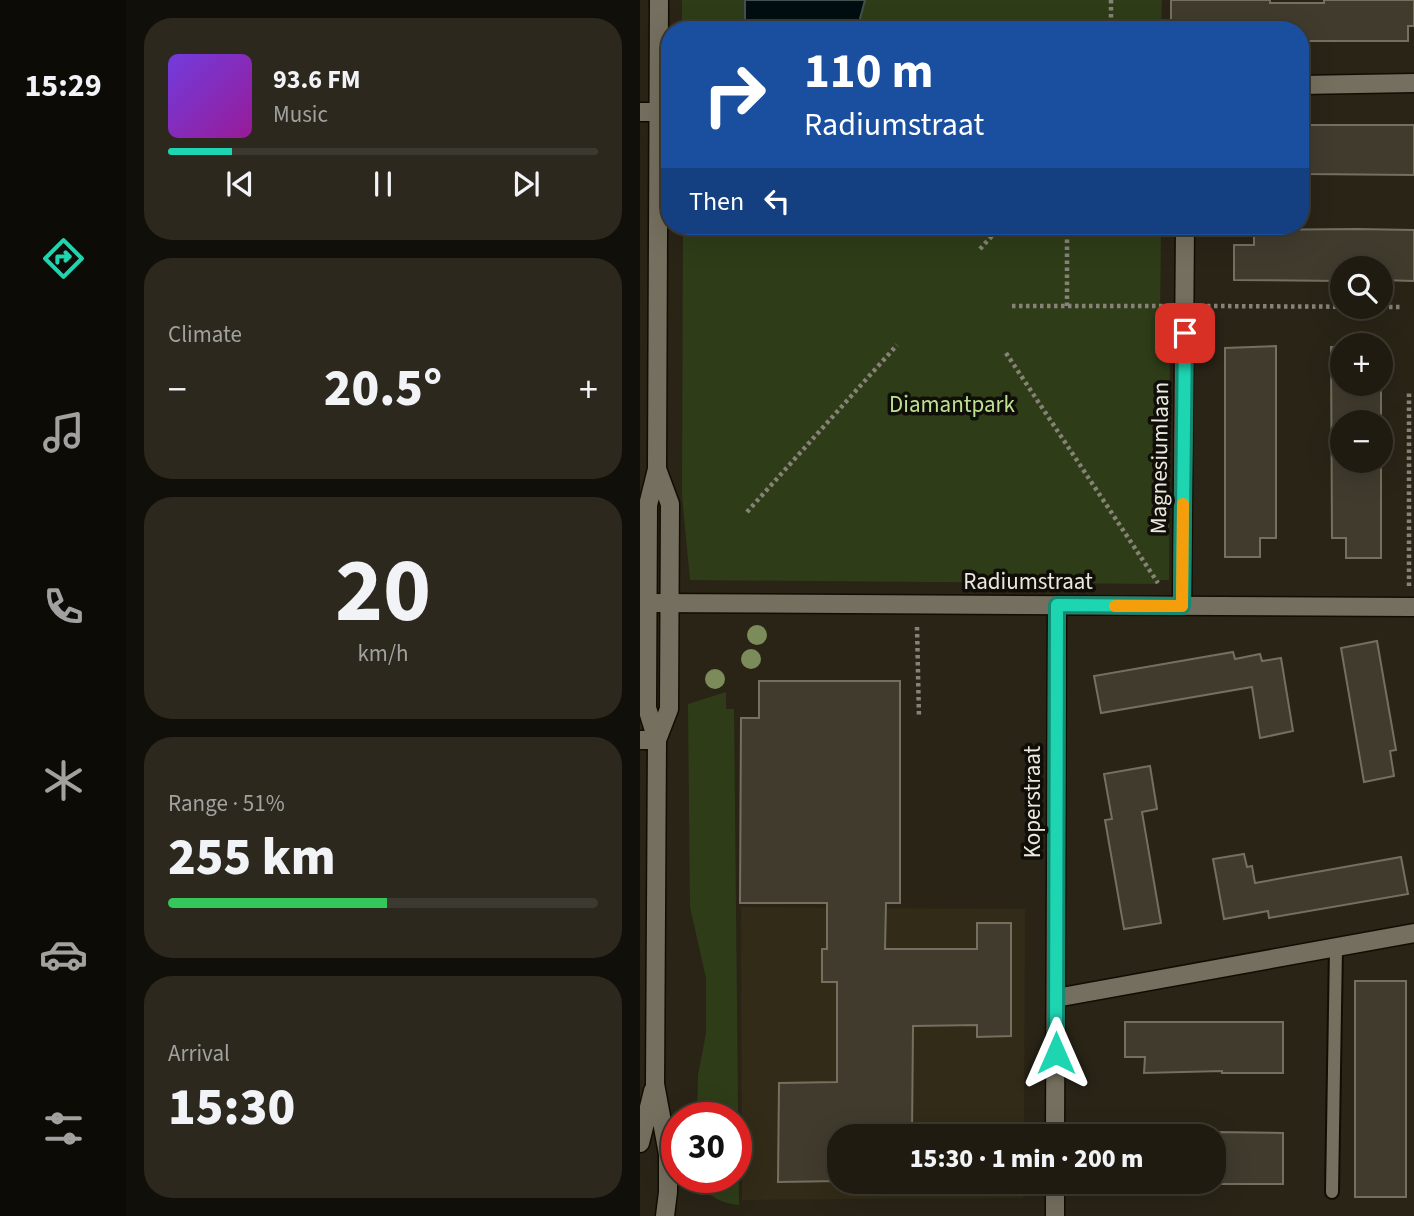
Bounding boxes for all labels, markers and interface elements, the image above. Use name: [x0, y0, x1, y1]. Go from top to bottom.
text: 110 m: [804, 37, 933, 107]
icon: right: [689, 49, 780, 140]
text: 93.6 FM: [273, 61, 361, 98]
text: 15:29: [24, 63, 102, 109]
text: Music: [273, 98, 328, 131]
text: Radiumstraat: [804, 102, 984, 148]
icon: previous: [221, 165, 259, 203]
icon: pause: [364, 165, 402, 203]
icon: next: [507, 165, 545, 203]
icon: left: [758, 182, 796, 220]
text: Then: [689, 183, 744, 220]
icon: directions: [39, 234, 88, 283]
map controls: [1330, 256, 1393, 473]
button: search: [1330, 256, 1393, 319]
pin: [1155, 303, 1215, 363]
icon: arrive: [1166, 314, 1204, 352]
text: Climate: [168, 318, 242, 351]
button: +: [1330, 333, 1393, 396]
text: 20.5°: [324, 352, 442, 426]
text: −: [168, 363, 187, 417]
text: +: [579, 363, 598, 417]
street label: Magnesiumlaan: [1142, 382, 1177, 534]
park label: Diamantpark: [889, 388, 1016, 421]
icon: music: [39, 408, 88, 457]
button: −: [1330, 410, 1393, 473]
text: 20: [335, 527, 431, 656]
street label: Radiumstraat: [963, 565, 1093, 598]
icon: phone: [39, 582, 88, 631]
text: km/h: [357, 637, 409, 670]
street label: Koperstraat: [1016, 745, 1049, 858]
icon: climate: [39, 756, 88, 805]
text: Range · 51%: [168, 787, 285, 820]
text: 255 km: [168, 821, 336, 895]
icon: car: [39, 930, 88, 979]
position arrow: [1019, 1016, 1093, 1090]
text: Arrival: [168, 1037, 230, 1070]
text: 15:30: [168, 1071, 295, 1145]
speed limit sign: 30: [661, 1102, 752, 1193]
icon: filters: [39, 1104, 88, 1153]
text: 15:30 · 1 min · 200 m: [910, 1140, 1143, 1177]

